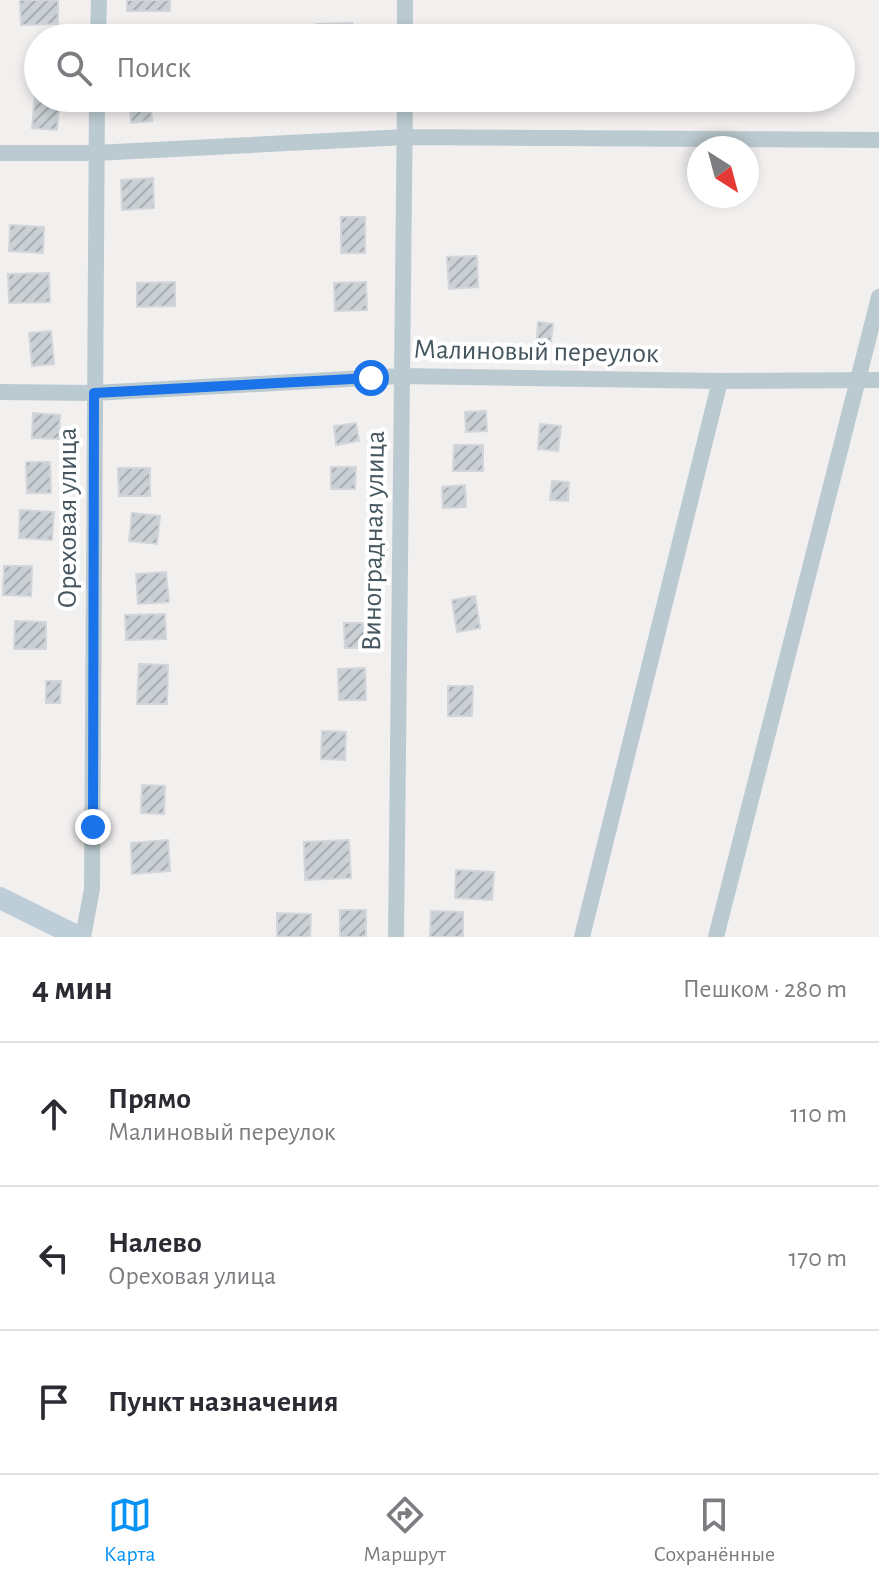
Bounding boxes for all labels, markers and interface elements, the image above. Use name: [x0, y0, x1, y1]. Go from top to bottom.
search box: [24, 24, 855, 112]
icon: search: [52, 46, 96, 90]
text: Поиск: [116, 53, 191, 83]
north arrow: [687, 136, 759, 208]
street label: Малиновый переулок: [413, 336, 659, 368]
route start: [353, 360, 389, 396]
street label: Ореховая улица: [54, 427, 82, 609]
street label: Виноградная улица: [358, 430, 390, 652]
route end: [75, 809, 111, 845]
text: 4 мин: [32, 972, 113, 1006]
text: Пешком · 280 m: [683, 976, 847, 1002]
text: Прямо: [108, 1084, 191, 1114]
icon: ahead: [32, 1092, 76, 1136]
text: 110 m: [790, 1101, 847, 1127]
text: Малиновый переулок: [108, 1119, 336, 1145]
text: Налево: [108, 1228, 202, 1258]
icon: left: [32, 1236, 76, 1280]
text: 170 m: [788, 1245, 847, 1271]
text: Ореховая улица: [108, 1263, 276, 1289]
icon: arrive: [32, 1380, 76, 1424]
text: Пункт назначения: [108, 1387, 339, 1417]
tab: Карта: [104, 1493, 155, 1567]
tab: Маршрут: [363, 1493, 446, 1567]
tab: Сохранённые: [654, 1493, 775, 1567]

